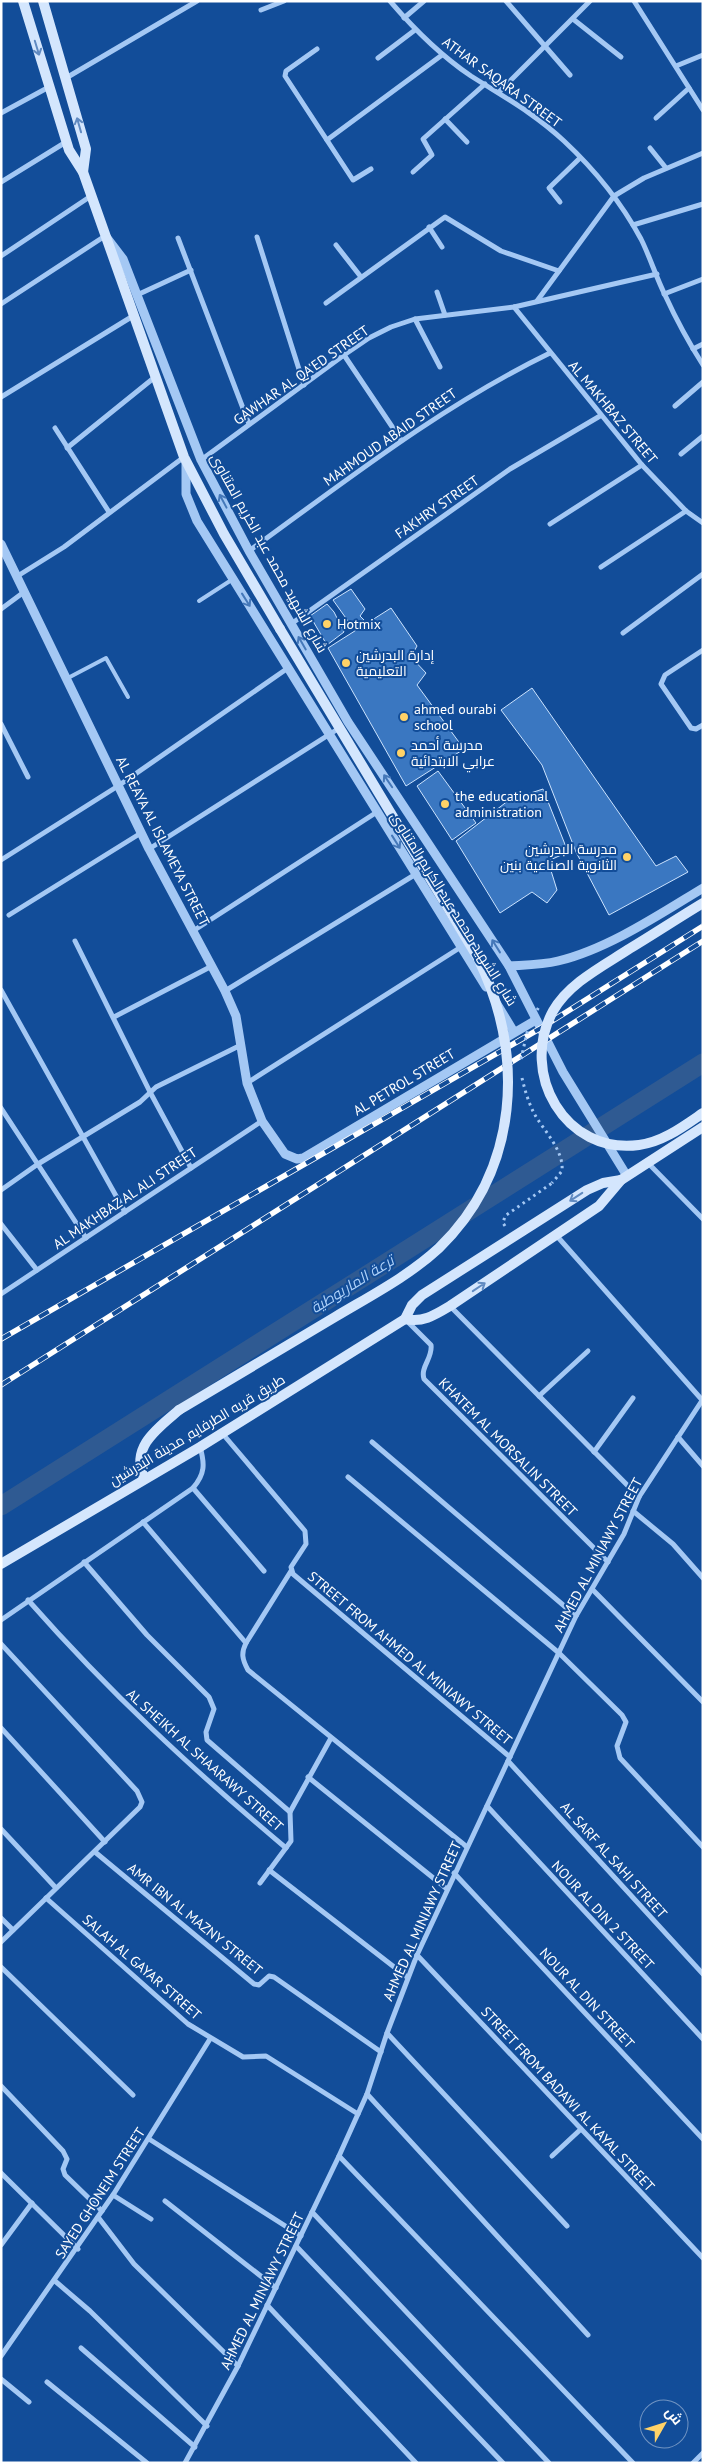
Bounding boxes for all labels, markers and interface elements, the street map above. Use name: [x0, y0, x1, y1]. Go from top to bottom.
street label: ATHAR SAQARA STREET: [439, 33, 565, 131]
one-way arrow: [33, 40, 43, 56]
one-way arrow: [73, 117, 83, 133]
street label: GAWHAR AL QA'ED STREET: [230, 321, 373, 429]
street label: AL MAKHBAZ STREET: [565, 357, 662, 467]
street label: MAHMOUD ABAID STREET: [320, 384, 460, 490]
street label: شارع الشهيد محمد عبد الكريم المتناوى: [206, 450, 331, 656]
street label: FAKHRY STREET: [392, 471, 483, 543]
one-way arrow: [218, 494, 228, 509]
one-way arrow: [241, 592, 251, 606]
place label: Hotmix: [337, 615, 381, 633]
marker: Hotmix: [321, 618, 333, 630]
one-way arrow: [297, 636, 307, 651]
place label: إدارة البدرشين التعليمية: [356, 646, 435, 680]
marker: إدارة البدرشين التعليمية: [340, 657, 352, 669]
place label: ahmed ourabi school: [414, 700, 496, 734]
marker: ahmed ourabi school: [398, 711, 410, 723]
place label: مدرسة أحمد عرابي الابتدائية: [411, 736, 495, 773]
marker: مدرسة أحمد عرابي الابتدائية: [395, 747, 407, 759]
street label: AL REAYA AL ISLAMEYA STREET: [112, 753, 214, 929]
one-way arrow: [383, 775, 393, 789]
place label: the educational administration: [455, 787, 548, 821]
marker: the educational administration: [439, 798, 451, 810]
street label: شارع الشهيد محمد عبد الكريم المتناوى: [386, 809, 521, 1010]
one-way arrow: [391, 835, 401, 849]
place label: مدرسة البدرشين الثانوية الصناعية بنين: [500, 840, 617, 874]
marker: مدرسة البدرشين الثانوية الصناعية بنين: [621, 851, 633, 863]
one-way arrow: [491, 940, 501, 954]
street label: AL PETROL STREET: [350, 1044, 458, 1120]
street label: AL MAKHBAZ AL ALI STREET: [50, 1143, 201, 1253]
one-way arrow: [569, 1192, 583, 1202]
water label: ترعة الماريوطية: [307, 1249, 400, 1317]
one-way arrow: [472, 1282, 486, 1292]
street label: طريق قريه الطرفايه, مدينة البدرشين: [106, 1370, 288, 1490]
street label: KHATEM AL MORSALIN STREET: [435, 1374, 581, 1520]
street label: AHMED AL MINIAWY STREET: [550, 1474, 647, 1635]
street label: STREET FROM AHMED AL MINIAWY STREET: [304, 1567, 516, 1749]
street label: AL SHEIKH AL SHAARAWY STREET: [123, 1685, 287, 1835]
street label: AL SARF AL SAHI STREET: [557, 1798, 671, 1922]
street label: AHMED AL MINIAWY STREET: [379, 1838, 465, 2004]
street label: NOUR AL DIN 2 STREET: [548, 1857, 658, 1973]
street label: AMR IBN AL MAZNY STREET: [124, 1859, 266, 1979]
street label: SALAH AL GAYAR STREET: [79, 1910, 205, 2024]
street label: NOUR AL DIN STREET: [536, 1944, 638, 2052]
street label: STREET FROM BADAWI AL KAYAL STREET: [477, 2003, 659, 2195]
street label: SAYED GHONEIM STREET: [51, 2124, 149, 2262]
street label: AHMED AL MINIAWY STREET: [216, 2209, 308, 2373]
north arrow: [639, 2399, 689, 2449]
text: ش: [661, 2403, 687, 2428]

